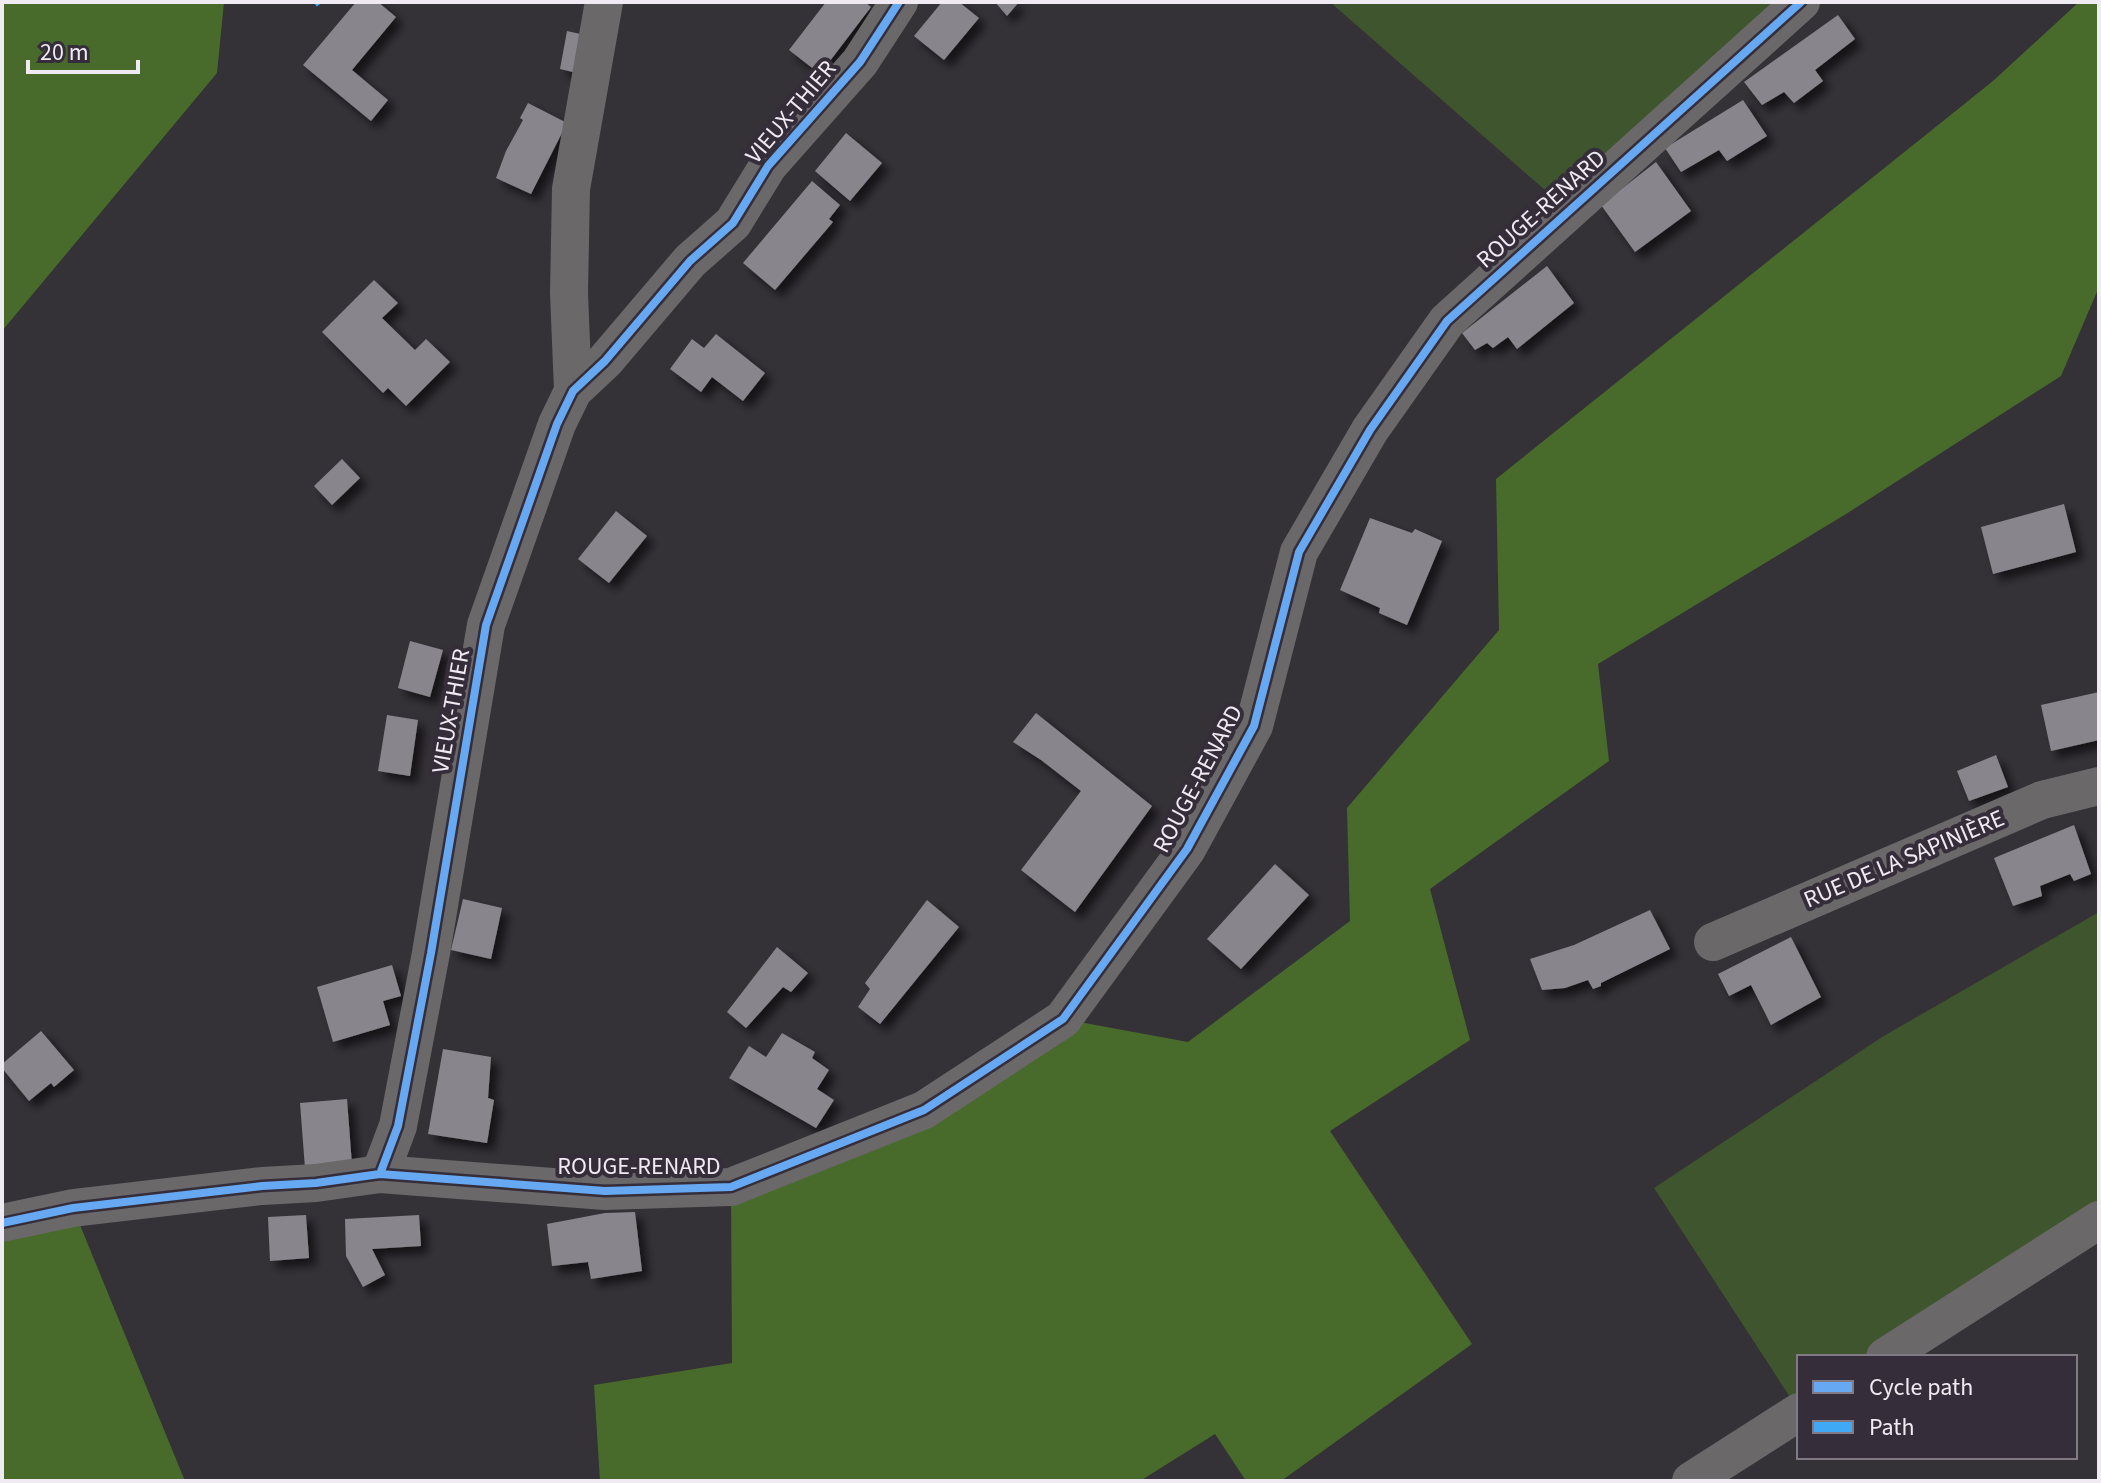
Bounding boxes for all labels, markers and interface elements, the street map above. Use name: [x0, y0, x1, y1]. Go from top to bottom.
scale bar: [28, 24, 138, 74]
text: 20 m: [40, 35, 89, 70]
street label: VIEUX-THIER: [737, 52, 845, 171]
street label: ROUGE-RENARD: [1469, 141, 1613, 277]
street label: VIEUX-THIER: [423, 646, 479, 776]
street label: ROUGE-RENARD: [1144, 699, 1252, 859]
street label: RUE DE LA SAPINIÈRE: [1798, 801, 2010, 917]
street label: ROUGE-RENARD: [557, 1149, 721, 1184]
legend: [1797, 1355, 2077, 1459]
text: Cycle path: [1869, 1370, 1973, 1405]
text: Path: [1869, 1410, 1915, 1445]

